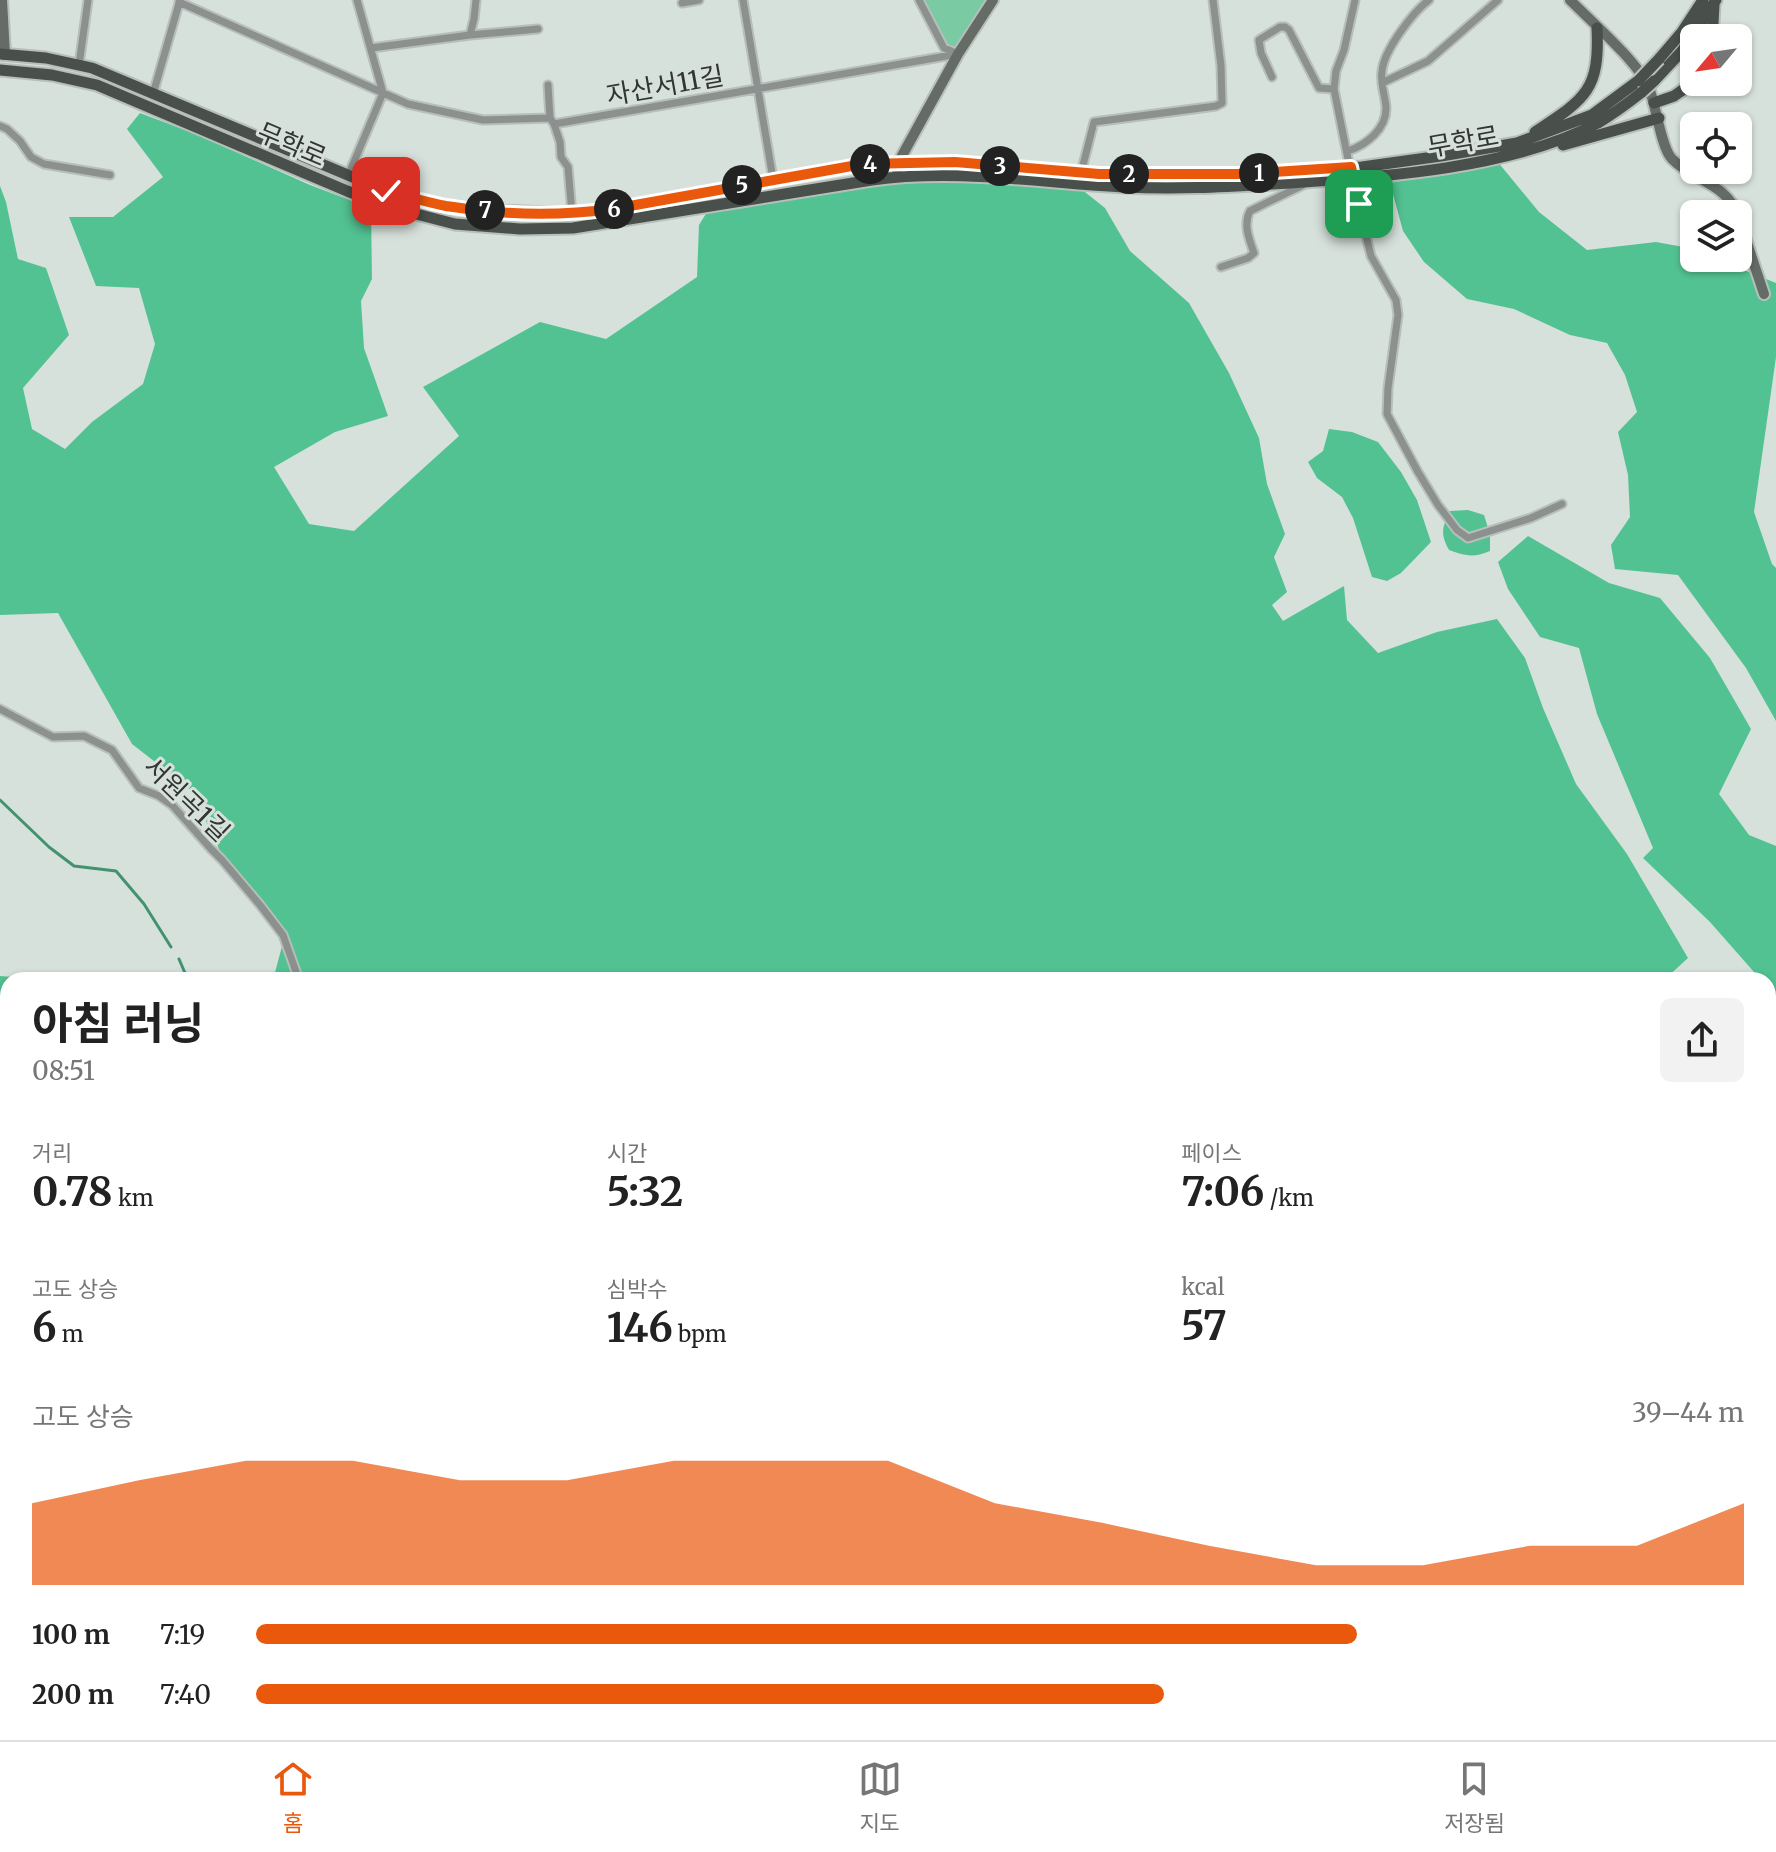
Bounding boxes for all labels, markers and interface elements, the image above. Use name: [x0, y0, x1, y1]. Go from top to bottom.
north arrow: [1680, 24, 1752, 96]
map controls: [1680, 24, 1752, 272]
street label: 자산서11길: [604, 58, 726, 112]
button: locate: [1680, 112, 1752, 184]
street label: 무학로: [253, 115, 331, 173]
street label: 무학로: [1425, 119, 1501, 163]
pin: 4: [850, 144, 890, 184]
pin: 3: [980, 146, 1020, 186]
text: 4: [863, 150, 877, 178]
text: 3: [994, 152, 1006, 180]
pin: 1: [1239, 153, 1279, 193]
pin: 2: [1109, 154, 1149, 194]
pin: [352, 157, 420, 225]
text: 1: [1254, 159, 1264, 187]
text: 2: [1123, 160, 1135, 188]
pin: 5: [722, 165, 762, 205]
icon: check: [364, 169, 408, 213]
pin: [1325, 170, 1393, 238]
text: 5: [736, 171, 748, 199]
icon: arrive: [1337, 182, 1381, 226]
pin: 6: [594, 189, 634, 229]
pin: 7: [465, 190, 505, 230]
text: 6: [607, 195, 621, 223]
text: 7: [478, 196, 492, 224]
button: layers: [1680, 200, 1752, 272]
street label: 서원곡1길: [137, 750, 237, 848]
text: 아침 러닝: [32, 996, 204, 1051]
button: share: [1660, 998, 1744, 1082]
text: 08:51: [32, 1054, 95, 1087]
text: 거리: [32, 1139, 72, 1167]
text: 시간: [607, 1139, 647, 1167]
text: 페이스: [1181, 1139, 1242, 1167]
text: 0.78: [32, 1167, 113, 1217]
text: 5:32: [607, 1167, 683, 1217]
text: 7:06: [1181, 1167, 1264, 1217]
text: km: [113, 1184, 154, 1212]
text: /km: [1264, 1184, 1314, 1212]
text: kcal: [1181, 1273, 1225, 1301]
text: 고도 상승: [32, 1275, 118, 1303]
text: 심박수: [607, 1275, 667, 1303]
text: 57: [1181, 1301, 1227, 1351]
text: 6: [32, 1303, 57, 1353]
text: 146: [607, 1303, 673, 1353]
text: m: [57, 1320, 84, 1348]
text: bpm: [673, 1320, 727, 1348]
text: 39–44 m: [1632, 1396, 1744, 1429]
text: 고도 상승: [32, 1400, 134, 1433]
text: 100 m: [32, 1618, 110, 1651]
text: 7:19: [160, 1618, 205, 1651]
text: 200 m: [32, 1678, 114, 1711]
text: 7:40: [160, 1678, 211, 1711]
tab: 홈: [271, 1757, 315, 1837]
tab: 지도: [858, 1757, 902, 1837]
tab: 저장됨: [1444, 1757, 1505, 1837]

